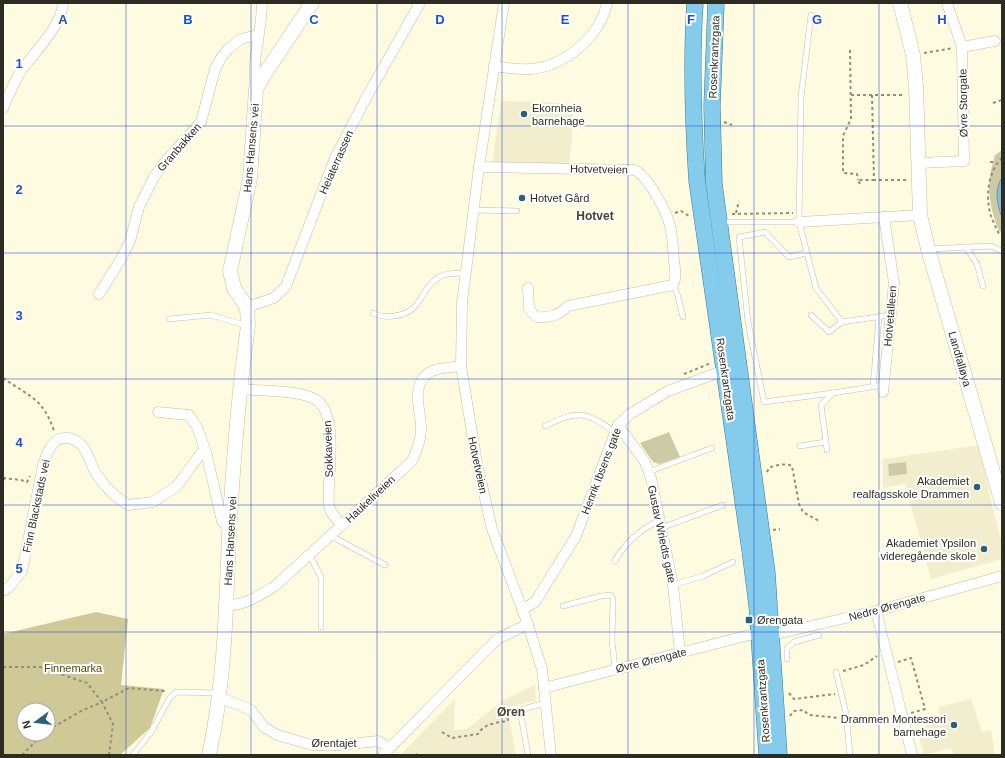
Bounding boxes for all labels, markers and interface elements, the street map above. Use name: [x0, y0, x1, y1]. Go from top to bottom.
text: A: [58, 12, 68, 27]
text: B: [183, 12, 193, 27]
text: C: [309, 12, 319, 27]
text: D: [435, 12, 445, 27]
text: E: [561, 12, 570, 27]
text: F: [687, 12, 695, 27]
text: G: [812, 12, 822, 27]
text: H: [937, 12, 947, 27]
street label: Rosenkrantzgata: [707, 14, 721, 99]
text: 1: [15, 56, 23, 71]
street label: Øvre Storgate: [956, 69, 970, 137]
place label: Ekornheia barnehage: [532, 102, 585, 127]
street label: Hans Hansens vei: [241, 103, 261, 193]
marker: Ekornheia barnehage: [519, 109, 529, 119]
street label: Granbakken: [155, 120, 203, 174]
street label: Heiaterrassen: [317, 128, 355, 196]
street label: Hotvetveien: [570, 162, 628, 176]
text: 2: [15, 182, 23, 197]
place label: Hotvet Gård: [530, 192, 589, 204]
marker: Hotvet Gård: [517, 193, 527, 203]
district label: Hotvet: [576, 209, 614, 223]
street label: Hotvetalleen: [881, 285, 899, 347]
text: 3: [15, 308, 23, 323]
street label: Landfalløya: [946, 330, 974, 389]
street label: Rosenkrantzgata: [714, 337, 738, 422]
street label: Sokkaveien: [321, 420, 335, 478]
street label: Henrik Ibsens gate: [579, 426, 623, 516]
text: 4: [15, 435, 23, 450]
street label: Hotvetveien: [466, 435, 490, 495]
street label: Finn Blackstads vei: [20, 458, 52, 554]
street label: Haukeliveien: [343, 473, 397, 525]
place label: Akademiet realfagsskole Drammen: [853, 475, 969, 500]
marker: Akademiet realfagsskole Drammen: [972, 482, 982, 492]
street label: Gustav Wriedts gate: [646, 484, 678, 584]
street label: Hans Hansens vei: [222, 496, 238, 586]
place label: Akademiet Ypsilon videregående skole: [881, 537, 976, 562]
marker: Akademiet Ypsilon videregående skole: [979, 544, 989, 554]
text: 5: [15, 561, 23, 576]
street label: Nedre Ørengate: [847, 591, 927, 623]
place label: Ørengata: [757, 614, 804, 626]
marker: Ørengata: [744, 615, 754, 625]
street label: Øvre Ørengate: [614, 645, 688, 675]
street label: Rosenkrantzgata: [754, 658, 772, 743]
park label: Finnemarka: [44, 662, 103, 674]
north arrow: [16, 702, 56, 742]
district label: Øren: [497, 705, 525, 719]
place label: Drammen Montessori barnehage: [841, 713, 946, 738]
text: N: [20, 719, 33, 730]
marker: Drammen Montessori barnehage: [949, 720, 959, 730]
street label: Ørentajet: [311, 737, 357, 749]

